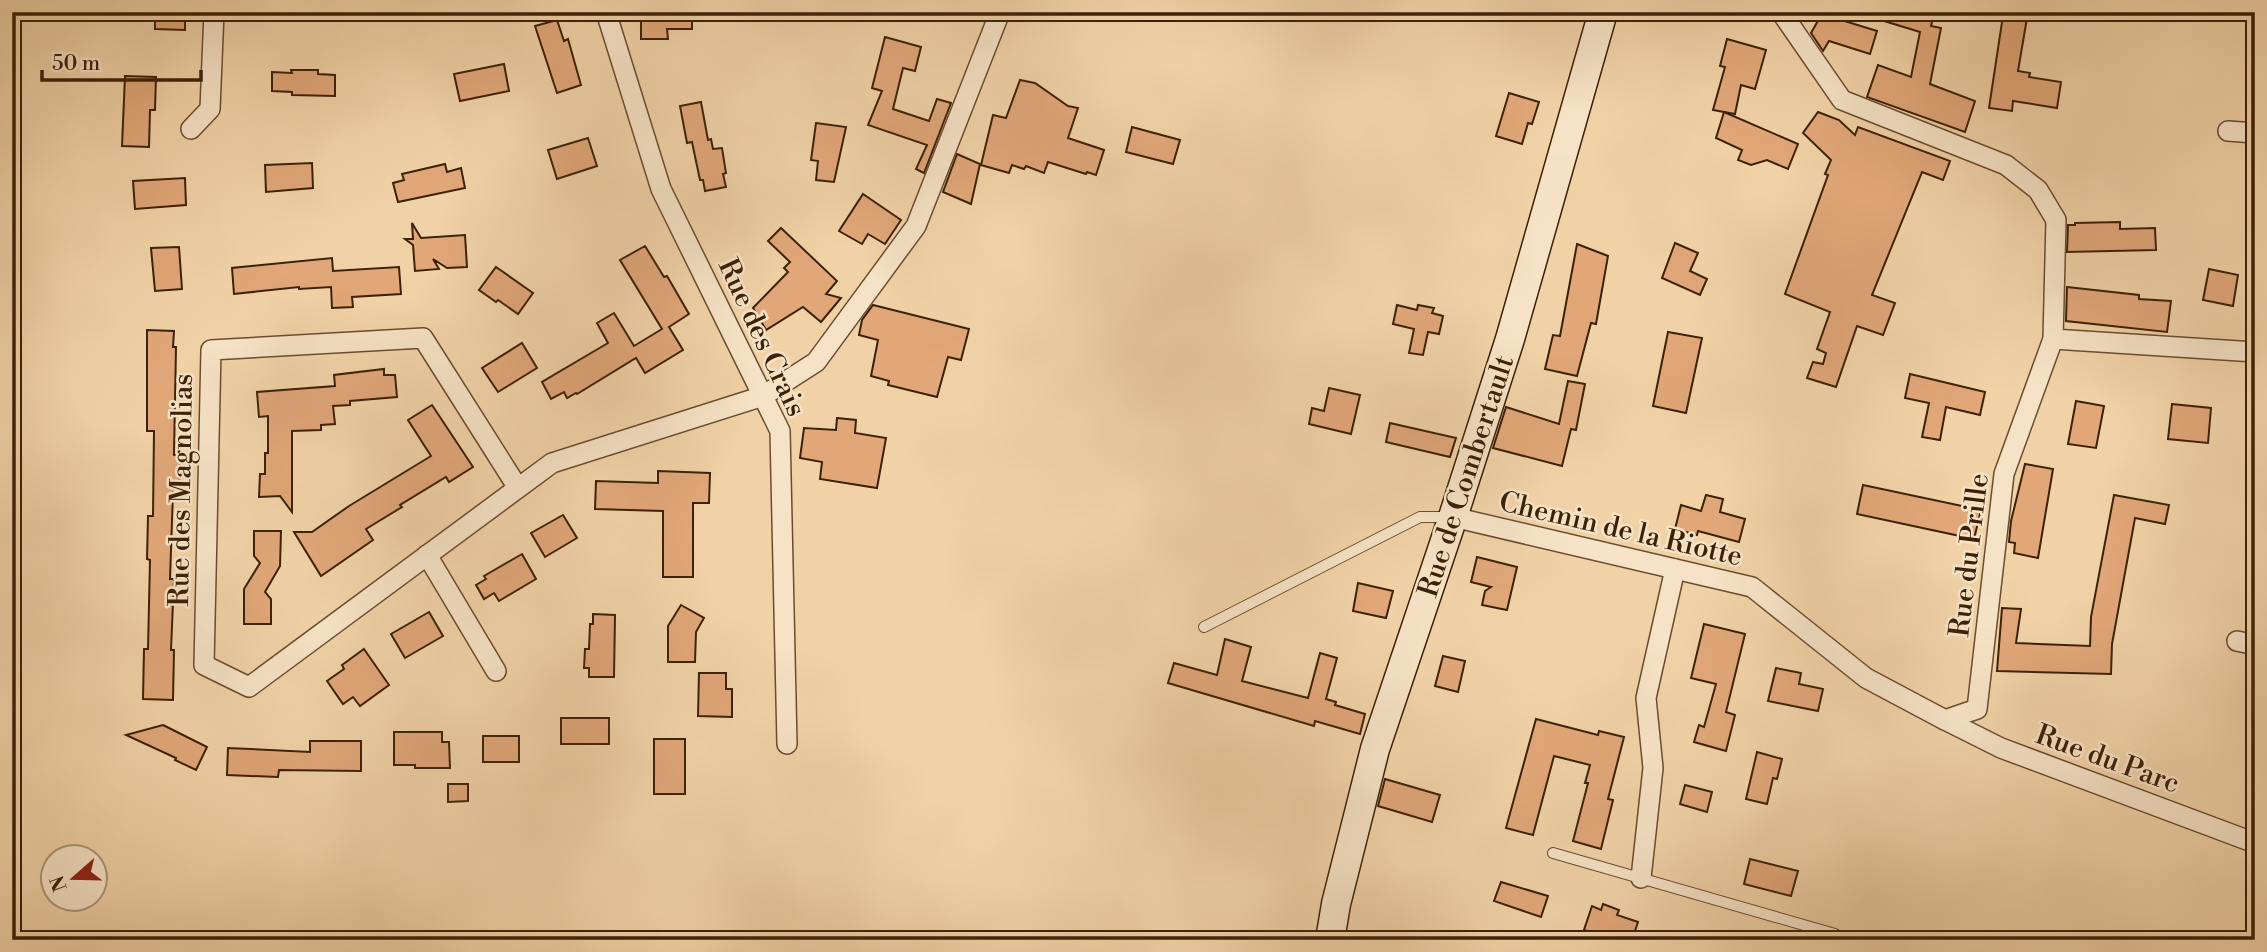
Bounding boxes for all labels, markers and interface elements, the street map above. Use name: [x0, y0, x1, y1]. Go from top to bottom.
scale bar: [42, 38, 201, 82]
text: 50 m: [52, 51, 100, 77]
street label: Rue des Crais: [710, 253, 813, 422]
street label: Rue de Combertault: [1411, 351, 1522, 602]
street label: Rue des Magnolias: [162, 373, 201, 607]
street label: Rue du Prille: [1942, 471, 1997, 639]
street label: Chemin de la Riotte: [1496, 484, 1746, 574]
street label: Rue du Parc: [2031, 717, 2184, 802]
north arrow: [38, 844, 108, 914]
text: N: [45, 872, 73, 895]

